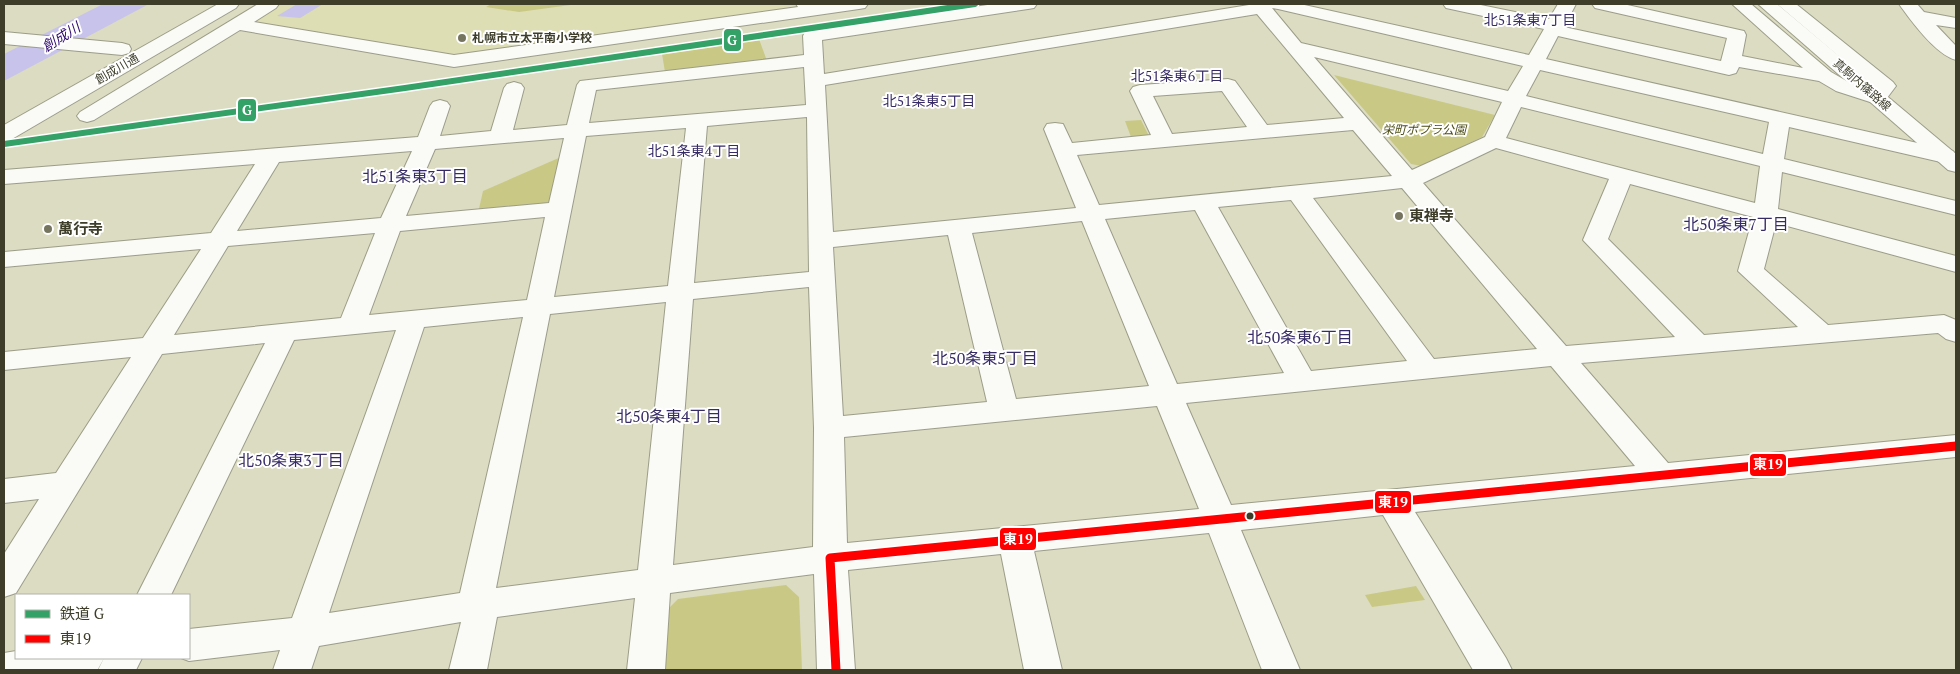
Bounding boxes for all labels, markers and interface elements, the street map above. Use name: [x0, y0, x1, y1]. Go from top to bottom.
district label: 北51条東7丁目: [1484, 10, 1576, 29]
water label: 創成川: [38, 16, 85, 56]
line badge: G: [723, 28, 742, 52]
place label: 札幌市立太平南小学校: [472, 30, 592, 45]
text: G: [727, 30, 737, 49]
marker: 札幌市立太平南小学校: [456, 32, 468, 44]
street label: 創成川通: [92, 50, 141, 87]
street label: 真駒内篠路線: [1830, 55, 1894, 114]
district label: 北51条東6丁目: [1131, 66, 1223, 85]
district label: 北51条東5丁目: [883, 91, 975, 110]
line badge: G: [237, 98, 257, 122]
text: G: [242, 100, 252, 119]
park label: 栄町ポプラ公園: [1382, 122, 1468, 137]
district label: 北51条東4丁目: [648, 141, 740, 160]
district label: 北51条東3丁目: [362, 165, 468, 187]
place label: 東禅寺: [1409, 205, 1454, 225]
marker: 東禅寺: [1393, 210, 1405, 222]
district label: 北50条東7丁目: [1683, 213, 1789, 235]
place label: 萬行寺: [58, 218, 103, 238]
marker: 萬行寺: [42, 223, 54, 235]
district label: 北50条東6丁目: [1247, 326, 1353, 348]
district label: 北50条東5丁目: [932, 347, 1038, 369]
district label: 北50条東4丁目: [616, 405, 722, 427]
district label: 北50条東3丁目: [238, 449, 344, 471]
line badge: 東19: [1749, 453, 1787, 477]
text: 東19: [1753, 454, 1783, 473]
line badge: 東19: [1374, 490, 1412, 514]
text: 東19: [1378, 492, 1408, 511]
unlabelled marker: [1245, 511, 1255, 521]
line badge: 東19: [999, 527, 1037, 551]
text: 東19: [1003, 529, 1033, 548]
legend: [15, 594, 190, 659]
text: 鉄道 G: [60, 603, 105, 623]
text: 東19: [60, 628, 91, 648]

